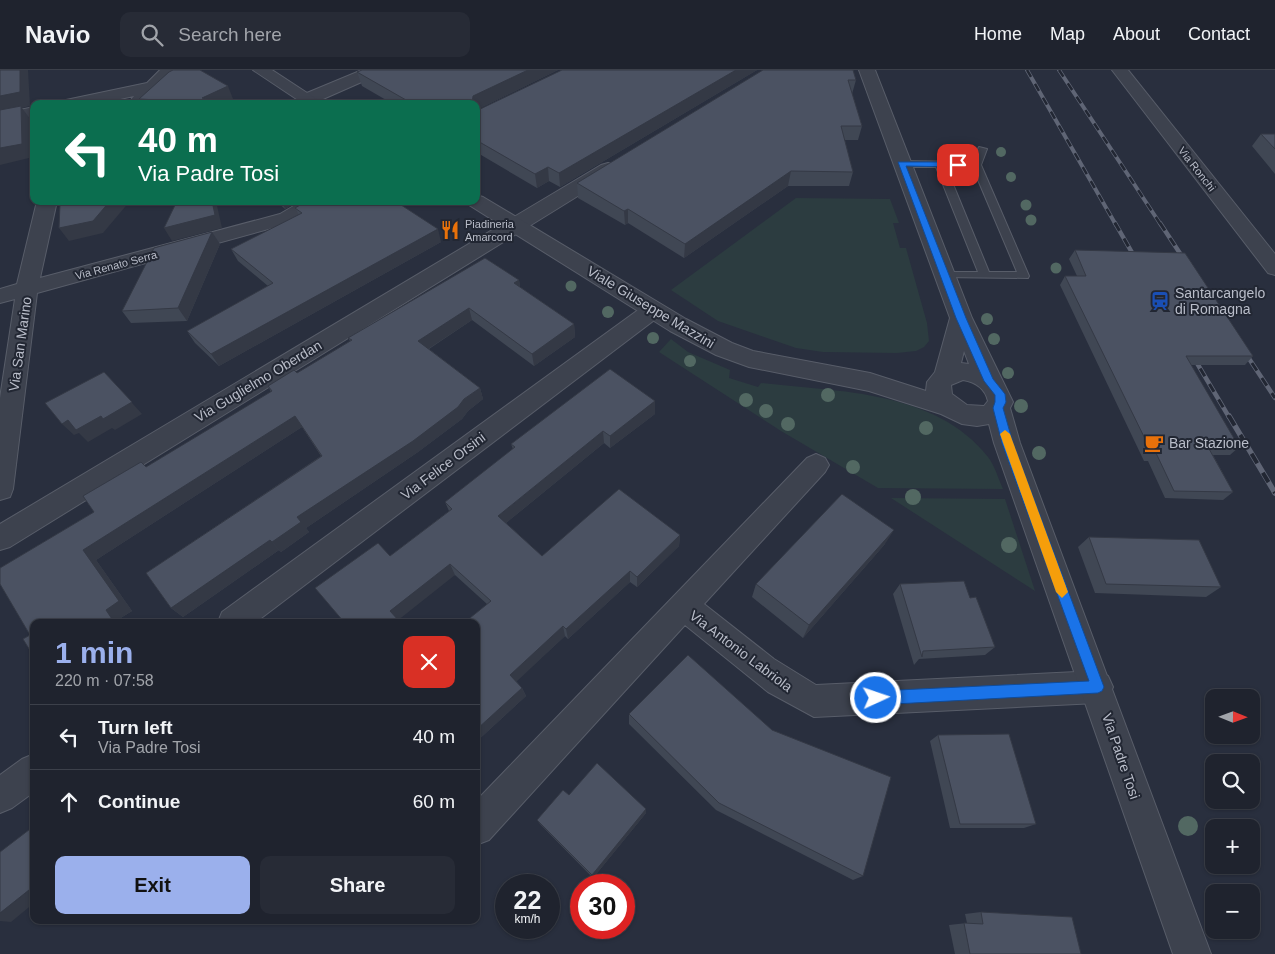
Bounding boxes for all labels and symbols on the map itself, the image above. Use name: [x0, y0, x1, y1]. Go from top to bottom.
pin: [937, 144, 979, 186]
street label: Via Ronchi: [1176, 144, 1218, 194]
place label: Piadineria Amarcord: [465, 218, 515, 243]
restaurant icon: Piadineria Amarcord: [439, 219, 461, 241]
street label: Via Renato Serra: [74, 248, 159, 282]
street label: Viale Giuseppe Mazzini: [584, 263, 718, 351]
place label: Santarcangelo di Romagna: [1175, 285, 1266, 317]
station icon: Santarcangelo di Romagna: [1149, 290, 1171, 312]
street label: Via San Marino: [5, 295, 35, 392]
street label: Via Guglielmo Oberdan: [192, 337, 324, 425]
street label: Via Felice Orsini: [398, 429, 488, 503]
cafe icon: Bar Stazione: [1143, 432, 1165, 454]
place label: Bar Stazione: [1169, 435, 1249, 451]
street label: Via Antonio Labriola: [687, 607, 796, 695]
position arrow: [849, 671, 901, 723]
north arrow: [1205, 689, 1260, 744]
street label: Via Padre Tosi: [1099, 711, 1143, 801]
speed limit sign: 30: [570, 874, 635, 939]

